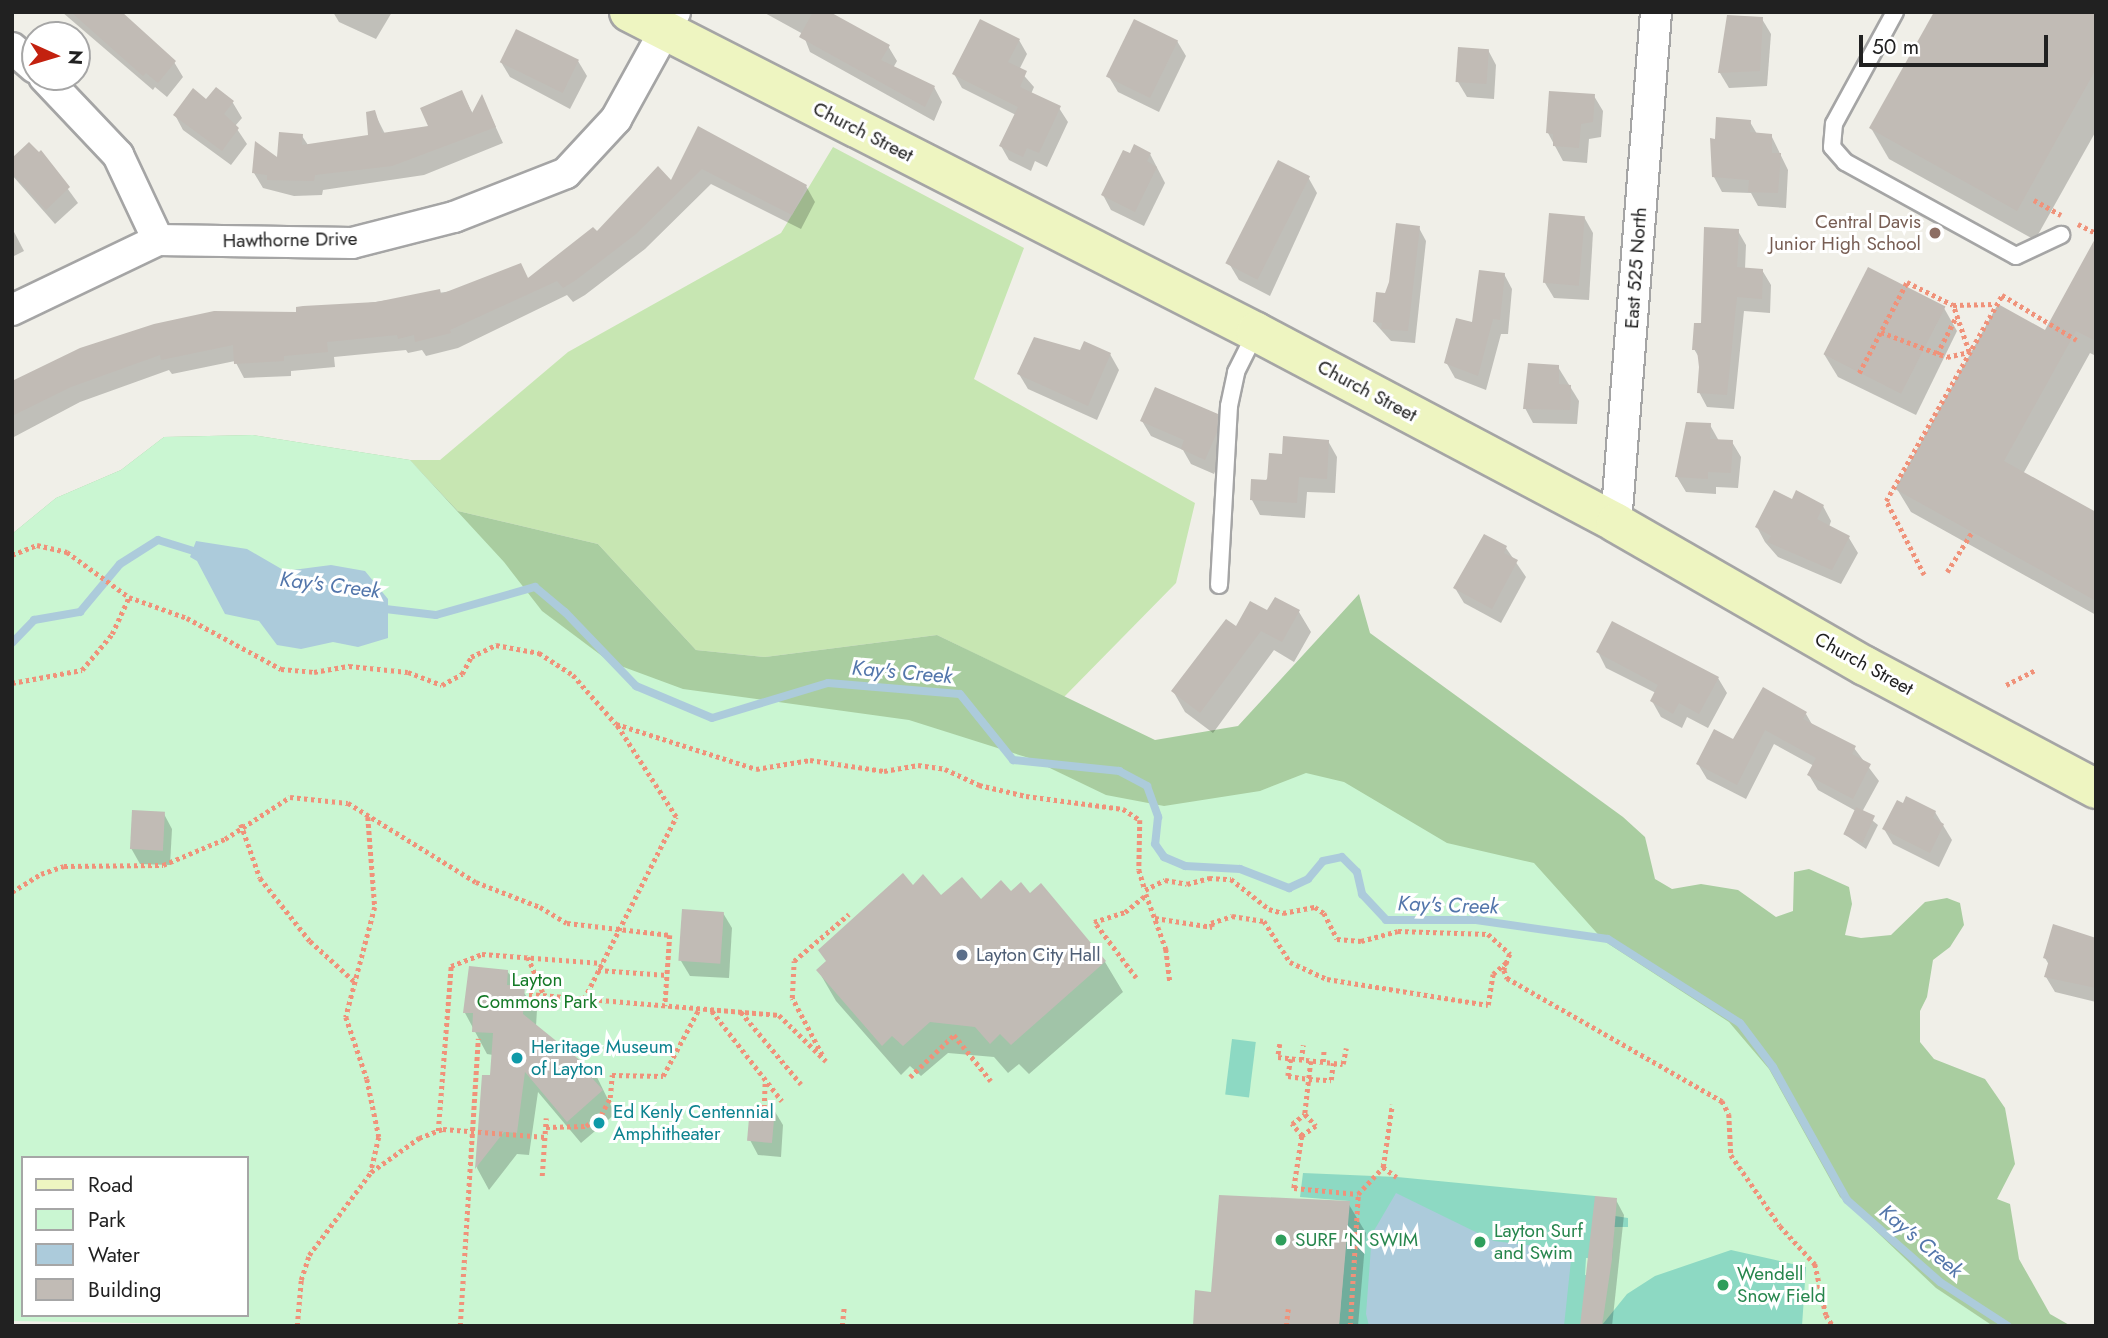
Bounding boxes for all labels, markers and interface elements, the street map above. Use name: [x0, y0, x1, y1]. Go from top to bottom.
north arrow: [21, 21, 91, 91]
scale bar: [1863, 21, 2052, 65]
text: 50 m: [1872, 32, 1919, 62]
text: N: [61, 49, 89, 66]
street label: Church Street: [809, 97, 917, 167]
street label: East 525 North: [1620, 207, 1652, 329]
place label: Central Davis Junior High School: [1769, 211, 1921, 255]
marker: Central Davis Junior High School: [1927, 225, 1943, 241]
street label: Hawthorne Drive: [222, 227, 358, 253]
street label: Church Street: [1313, 355, 1421, 427]
water label: Kay's Creek: [278, 566, 382, 604]
street label: Church Street: [1811, 628, 1917, 700]
water label: Kay's Creek: [851, 655, 953, 689]
water label: Kay's Creek: [1397, 891, 1499, 919]
place label: Layton City Hall: [976, 944, 1101, 966]
marker: Layton City Hall: [954, 947, 970, 963]
park label: Layton Commons Park: [477, 969, 597, 1013]
place label: Heritage Museum of Layton: [531, 1036, 673, 1080]
marker: Heritage Museum of Layton: [509, 1050, 525, 1066]
place label: Ed Kenly Centennial Amphitheater: [613, 1101, 774, 1145]
marker: Ed Kenly Centennial Amphitheater: [591, 1115, 607, 1131]
legend: [21, 1156, 248, 1317]
text: Road: [88, 1170, 133, 1200]
water label: Kay's Creek: [1874, 1199, 1968, 1283]
text: Park: [88, 1205, 125, 1235]
place label: Layton Surf and Swim: [1494, 1220, 1583, 1264]
place label: SURF 'N SWIM: [1295, 1229, 1418, 1251]
marker: SURF 'N SWIM: [1273, 1232, 1289, 1248]
marker: Layton Surf and Swim: [1472, 1234, 1488, 1250]
text: Water: [88, 1240, 140, 1270]
place label: Wendell Snow Field: [1737, 1263, 1826, 1307]
text: Building: [88, 1275, 161, 1305]
marker: Wendell Snow Field: [1715, 1277, 1731, 1293]

